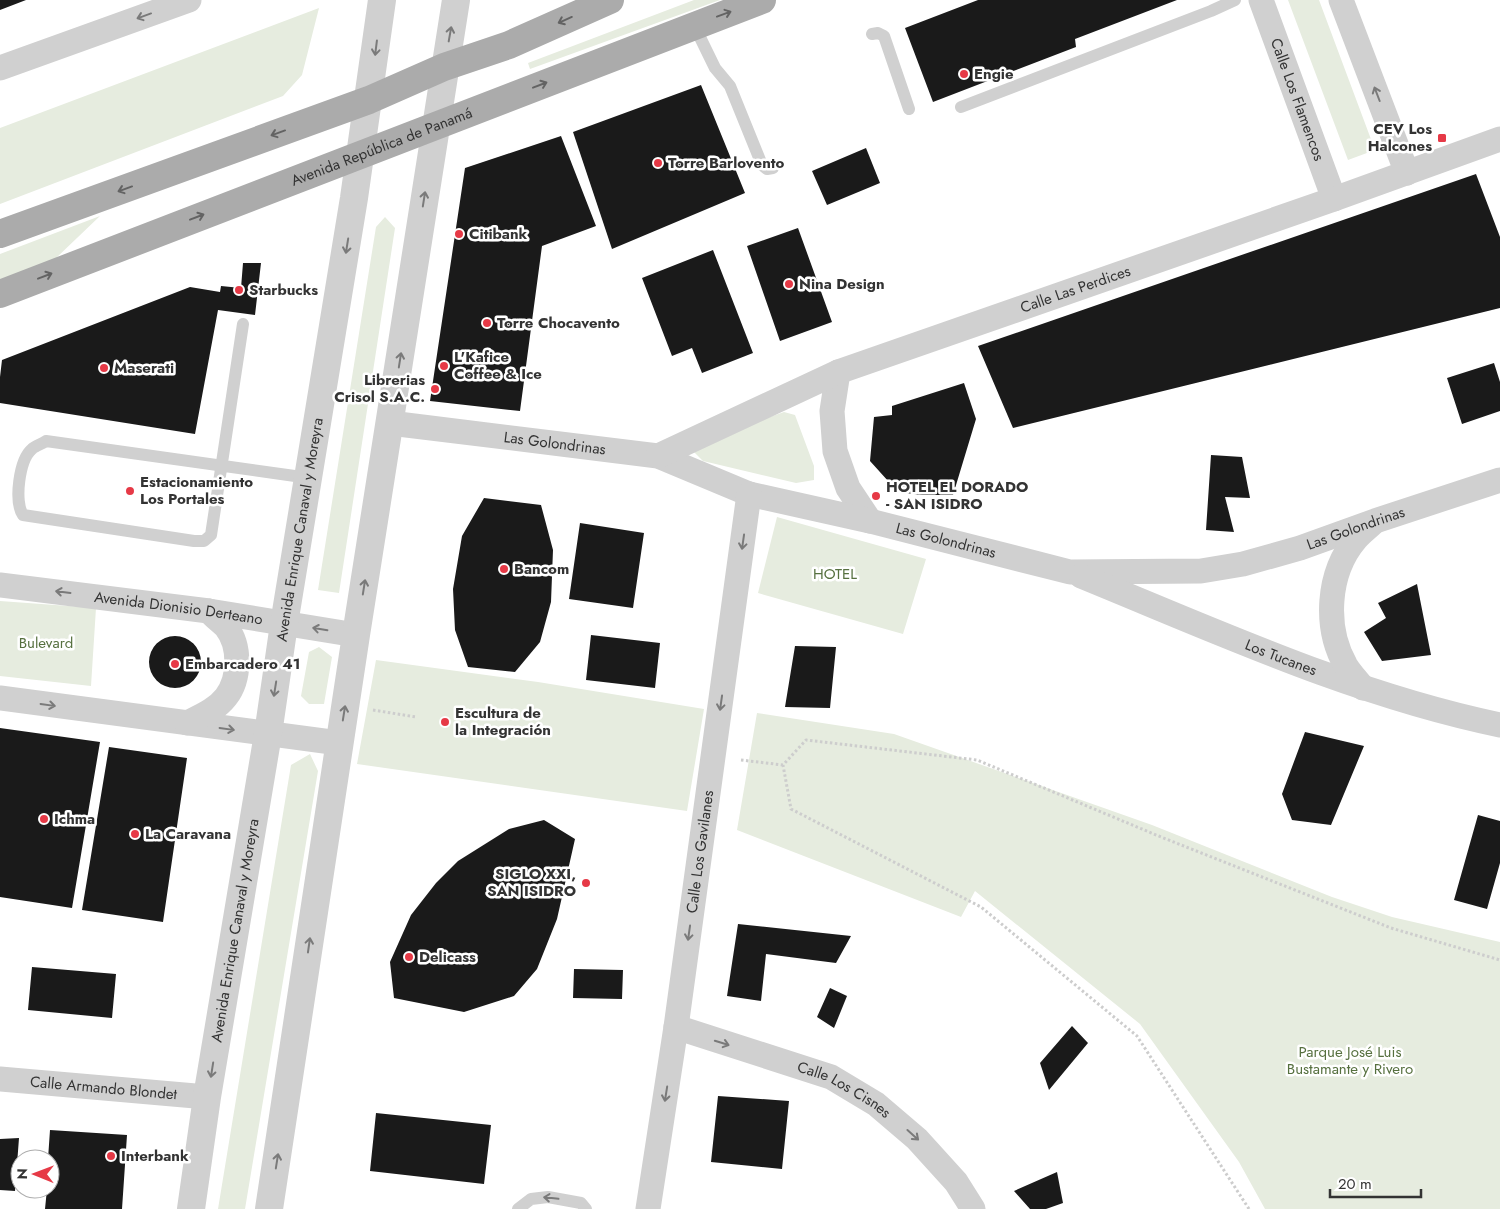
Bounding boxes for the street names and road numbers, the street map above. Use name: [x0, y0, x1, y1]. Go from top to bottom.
street label: Calle Los Flamencos: [1265, 35, 1330, 164]
street label: Avenida República de Panamá: [288, 102, 475, 192]
street label: Calle Las Perdices: [1017, 260, 1133, 319]
street label: Avenida Enrique Canaval y Moreyra: [271, 416, 329, 643]
street label: Las Golondrinas: [502, 426, 607, 460]
street label: Las Golondrinas: [1304, 501, 1408, 556]
street label: Las Golondrinas: [893, 517, 998, 564]
street label: Avenida Dionisio Derteano: [93, 586, 264, 631]
street label: Los Tucanes: [1242, 634, 1320, 681]
street label: Calle Los Gavilanes: [681, 789, 719, 915]
street label: Avenida Enrique Canaval y Moreyra: [205, 817, 265, 1044]
street label: Calle Los Cisnes: [794, 1056, 896, 1123]
street label: Calle Armando Blondet: [29, 1071, 178, 1105]

